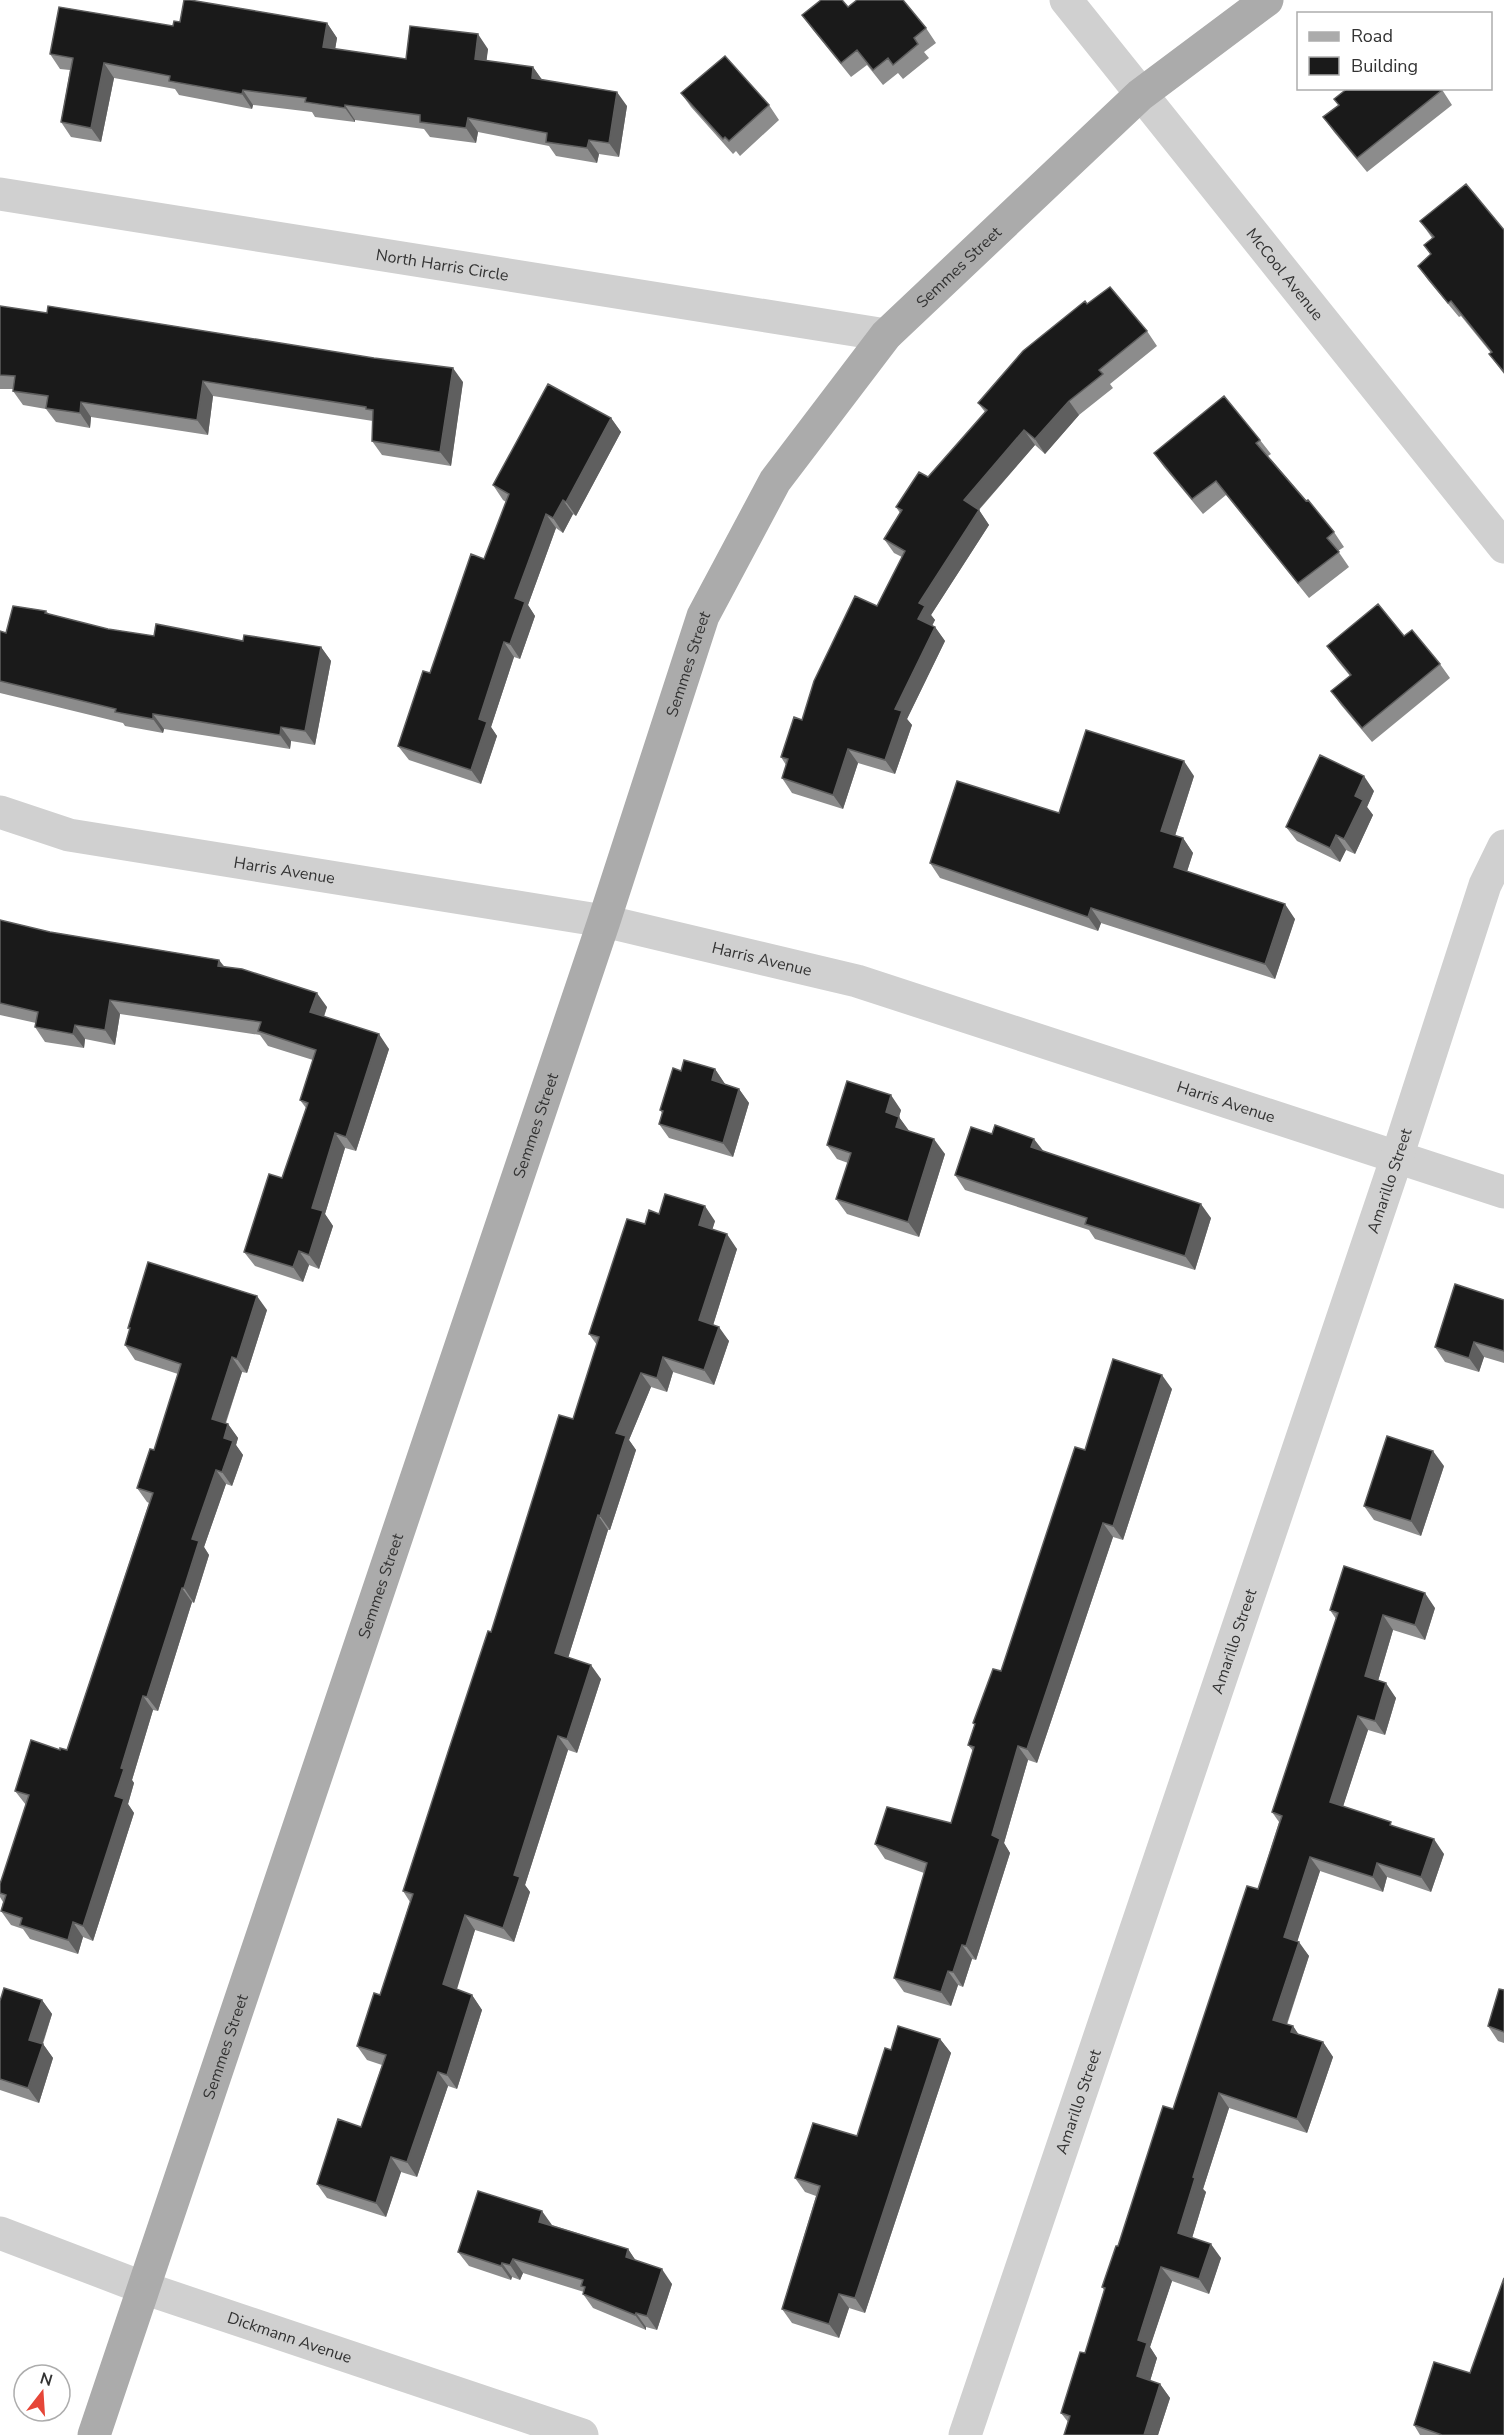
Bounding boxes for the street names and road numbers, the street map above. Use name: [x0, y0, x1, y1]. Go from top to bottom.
street label: Semmes Street: [911, 222, 1007, 313]
street label: McCool Avenue: [1241, 224, 1328, 325]
street label: North Harris Circle: [374, 244, 510, 287]
street label: Semmes Street: [661, 607, 716, 720]
street label: Harris Avenue: [232, 852, 337, 890]
street label: Harris Avenue: [710, 937, 814, 982]
street label: Semmes Street: [508, 1070, 564, 1181]
street label: Harris Avenue: [1174, 1076, 1278, 1129]
street label: Amarillo Street: [1362, 1125, 1418, 1236]
street label: Semmes Street: [353, 1530, 409, 1642]
street label: Amarillo Street: [1206, 1586, 1262, 1697]
street label: Semmes Street: [198, 1991, 254, 2102]
street label: Amarillo Street: [1051, 2046, 1107, 2157]
street label: Dickmann Avenue: [224, 2307, 355, 2369]

